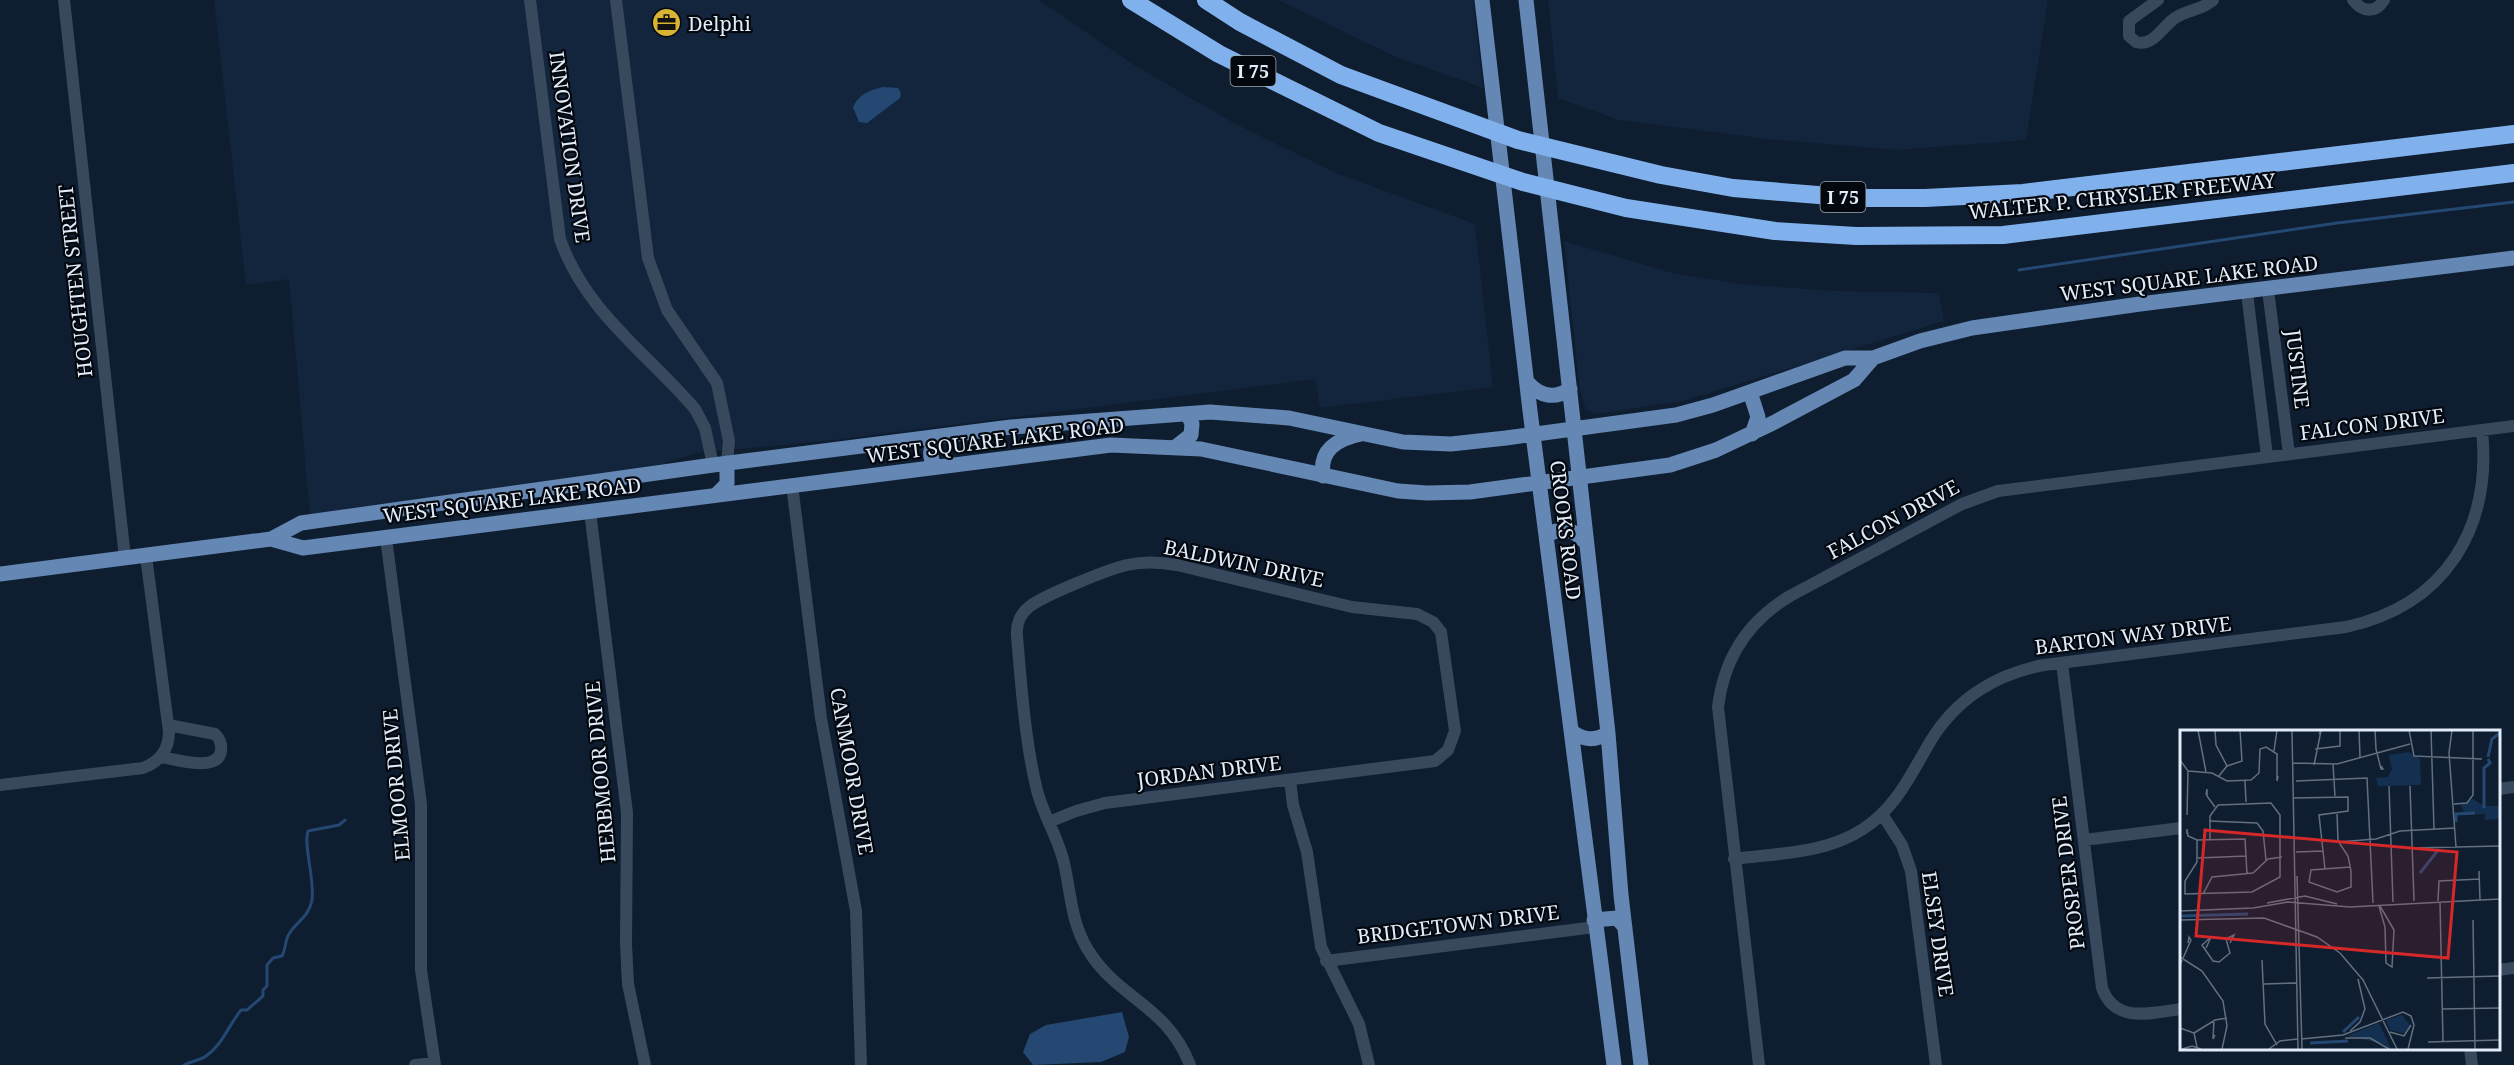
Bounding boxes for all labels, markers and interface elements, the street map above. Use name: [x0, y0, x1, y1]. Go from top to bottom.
office icon: Delphi: [651, 7, 683, 39]
place label: Delphi: [688, 10, 751, 37]
street label: INNOVATION DRIVE: [543, 50, 597, 244]
road number: I 75: [1230, 56, 1276, 86]
street label: WALTER P. CHRYSLER FREEWAY: [1967, 166, 2277, 226]
road number: I 75: [1820, 182, 1866, 212]
street label: HOUGHTEN STREET: [51, 183, 99, 379]
street label: WEST SQUARE LAKE ROAD: [2058, 249, 2320, 307]
street label: JUSTINE: [2280, 327, 2316, 410]
street label: FALCON DRIVE: [2298, 402, 2446, 446]
street label: WEST SQUARE LAKE ROAD: [864, 411, 1126, 469]
street label: CROOKS ROAD: [1544, 459, 1588, 601]
street label: WEST SQUARE LAKE ROAD: [381, 471, 643, 529]
street label: FALCON DRIVE: [1822, 473, 1964, 565]
street label: BALDWIN DRIVE: [1161, 533, 1327, 593]
street label: BARTON WAY DRIVE: [2033, 610, 2233, 660]
street label: HERBMOOR DRIVE: [579, 680, 621, 864]
street label: CANMOOR DRIVE: [824, 685, 880, 857]
street label: ELMOOR DRIVE: [376, 708, 416, 862]
inset map: [2180, 730, 2499, 1050]
street label: JORDAN DRIVE: [1135, 749, 1282, 793]
street label: PROSPER DRIVE: [2045, 795, 2091, 951]
street label: ELSEY DRIVE: [1916, 869, 1960, 999]
street label: BRIDGETOWN DRIVE: [1355, 898, 1561, 950]

